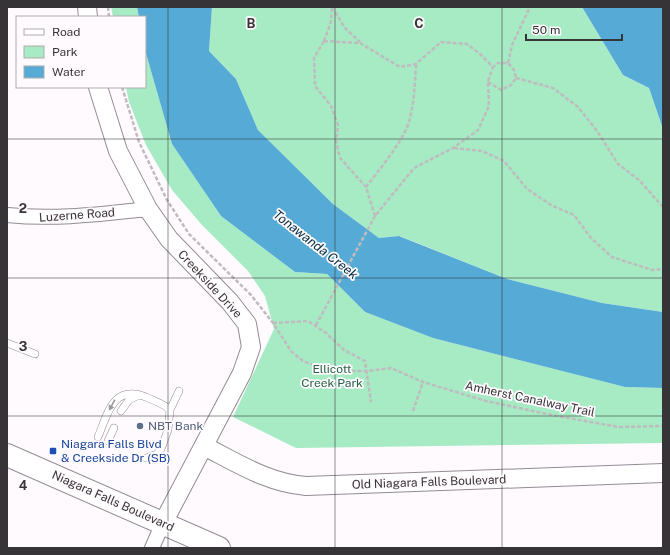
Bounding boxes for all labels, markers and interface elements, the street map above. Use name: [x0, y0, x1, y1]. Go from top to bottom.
legend: [16, 16, 146, 88]
text: B: [247, 16, 256, 31]
text: C: [414, 16, 424, 31]
scale bar: [526, 16, 622, 42]
text: 50 m: [532, 23, 560, 37]
text: Road: [52, 25, 80, 39]
text: Park: [52, 45, 78, 59]
text: Water: [52, 65, 86, 79]
text: 2: [19, 201, 27, 216]
street label: Luzerne Road: [39, 205, 115, 225]
water label: Tonawanda Creek: [270, 207, 361, 282]
street label: Creekside Drive: [175, 247, 245, 321]
text: 3: [19, 339, 28, 354]
park label: Ellicott Creek Park: [301, 362, 363, 390]
street label: Amherst Canalway Trail: [464, 378, 596, 420]
one-way arrow: [109, 399, 116, 411]
place label: NBT Bank: [148, 419, 203, 433]
marker: NBT Bank: [135, 421, 145, 431]
place label: Niagara Falls Blvd & Creekside Dr (SB): [61, 437, 171, 465]
marker: Niagara Falls Blvd & Creekside Dr (SB): [48, 446, 58, 456]
street label: Niagara Falls Boulevard: [50, 468, 176, 534]
street label: Old Niagara Falls Boulevard: [352, 472, 506, 492]
text: 4: [19, 478, 28, 493]

